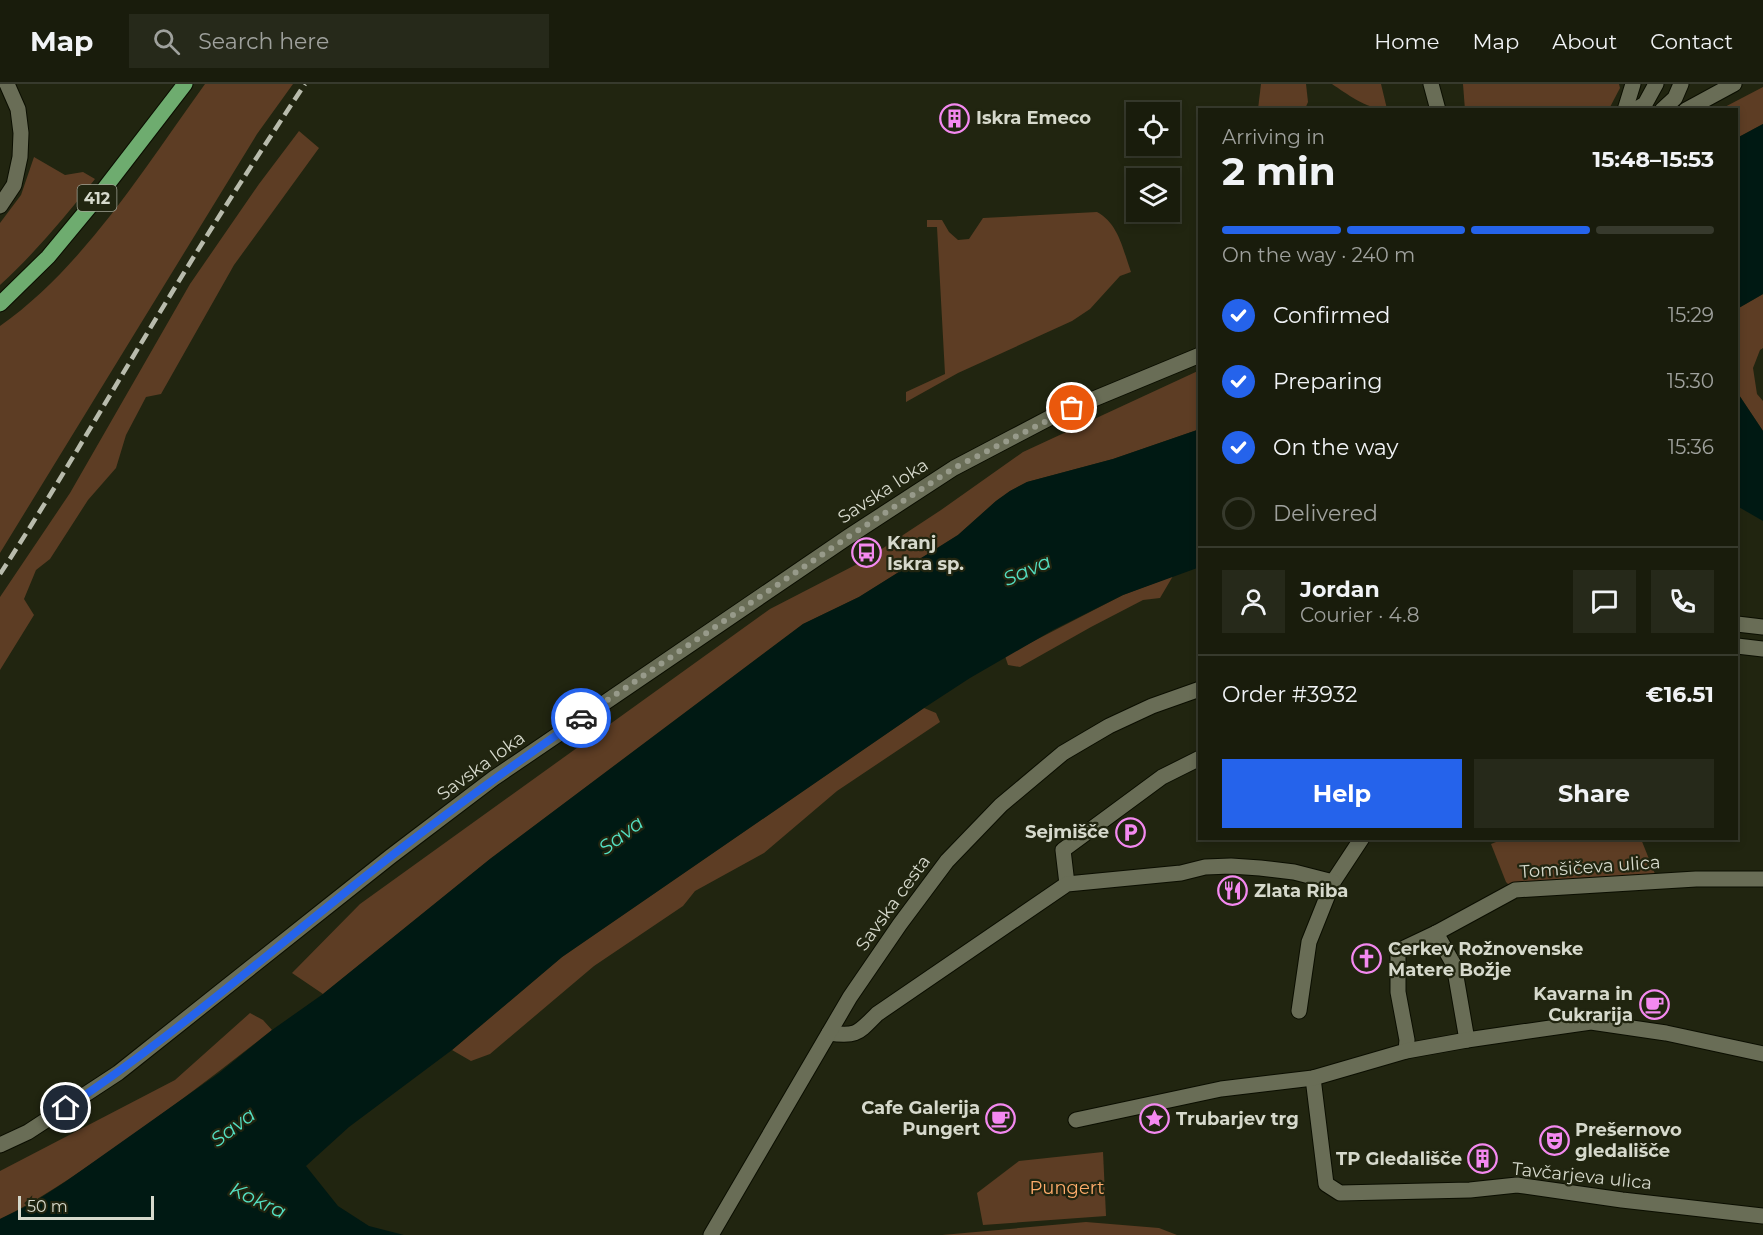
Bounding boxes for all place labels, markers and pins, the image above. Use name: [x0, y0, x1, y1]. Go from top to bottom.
building icon: Iskra Emeco: [939, 102, 971, 134]
place label: Iskra Emeco: [976, 107, 1091, 129]
pin: [1046, 382, 1097, 433]
place label: Kranj Iskra sp.: [887, 532, 964, 575]
bus stop icon: Kranj Iskra sp.: [850, 537, 882, 569]
parking icon: Sejmišče: [1114, 816, 1146, 848]
place label: Sejmišče: [1025, 821, 1109, 843]
restaurant icon: Zlata Riba: [1217, 875, 1249, 907]
place label: Zlata Riba: [1254, 880, 1348, 902]
place label: Cerkev Rožnovenske Matere Božje: [1388, 938, 1583, 981]
church icon: Cerkev Rožnovenske Matere Božje: [1351, 943, 1383, 975]
place label: Kavarna in Cukrarija: [1533, 983, 1633, 1026]
cafe icon: Kavarna in Cukrarija: [1638, 988, 1670, 1020]
pin: [40, 1082, 91, 1133]
place label: Cafe Galerija Pungert: [861, 1097, 980, 1140]
cafe icon: Cafe Galerija Pungert: [985, 1102, 1017, 1134]
place icon: Trubarjev trg: [1139, 1103, 1171, 1135]
place label: Trubarjev trg: [1176, 1108, 1299, 1130]
place label: Prešernovo gledališče: [1575, 1119, 1682, 1162]
theatre icon: Prešernovo gledališče: [1538, 1124, 1570, 1156]
building icon: TP Gledališče: [1467, 1143, 1499, 1175]
place label: TP Gledališče: [1336, 1148, 1462, 1170]

